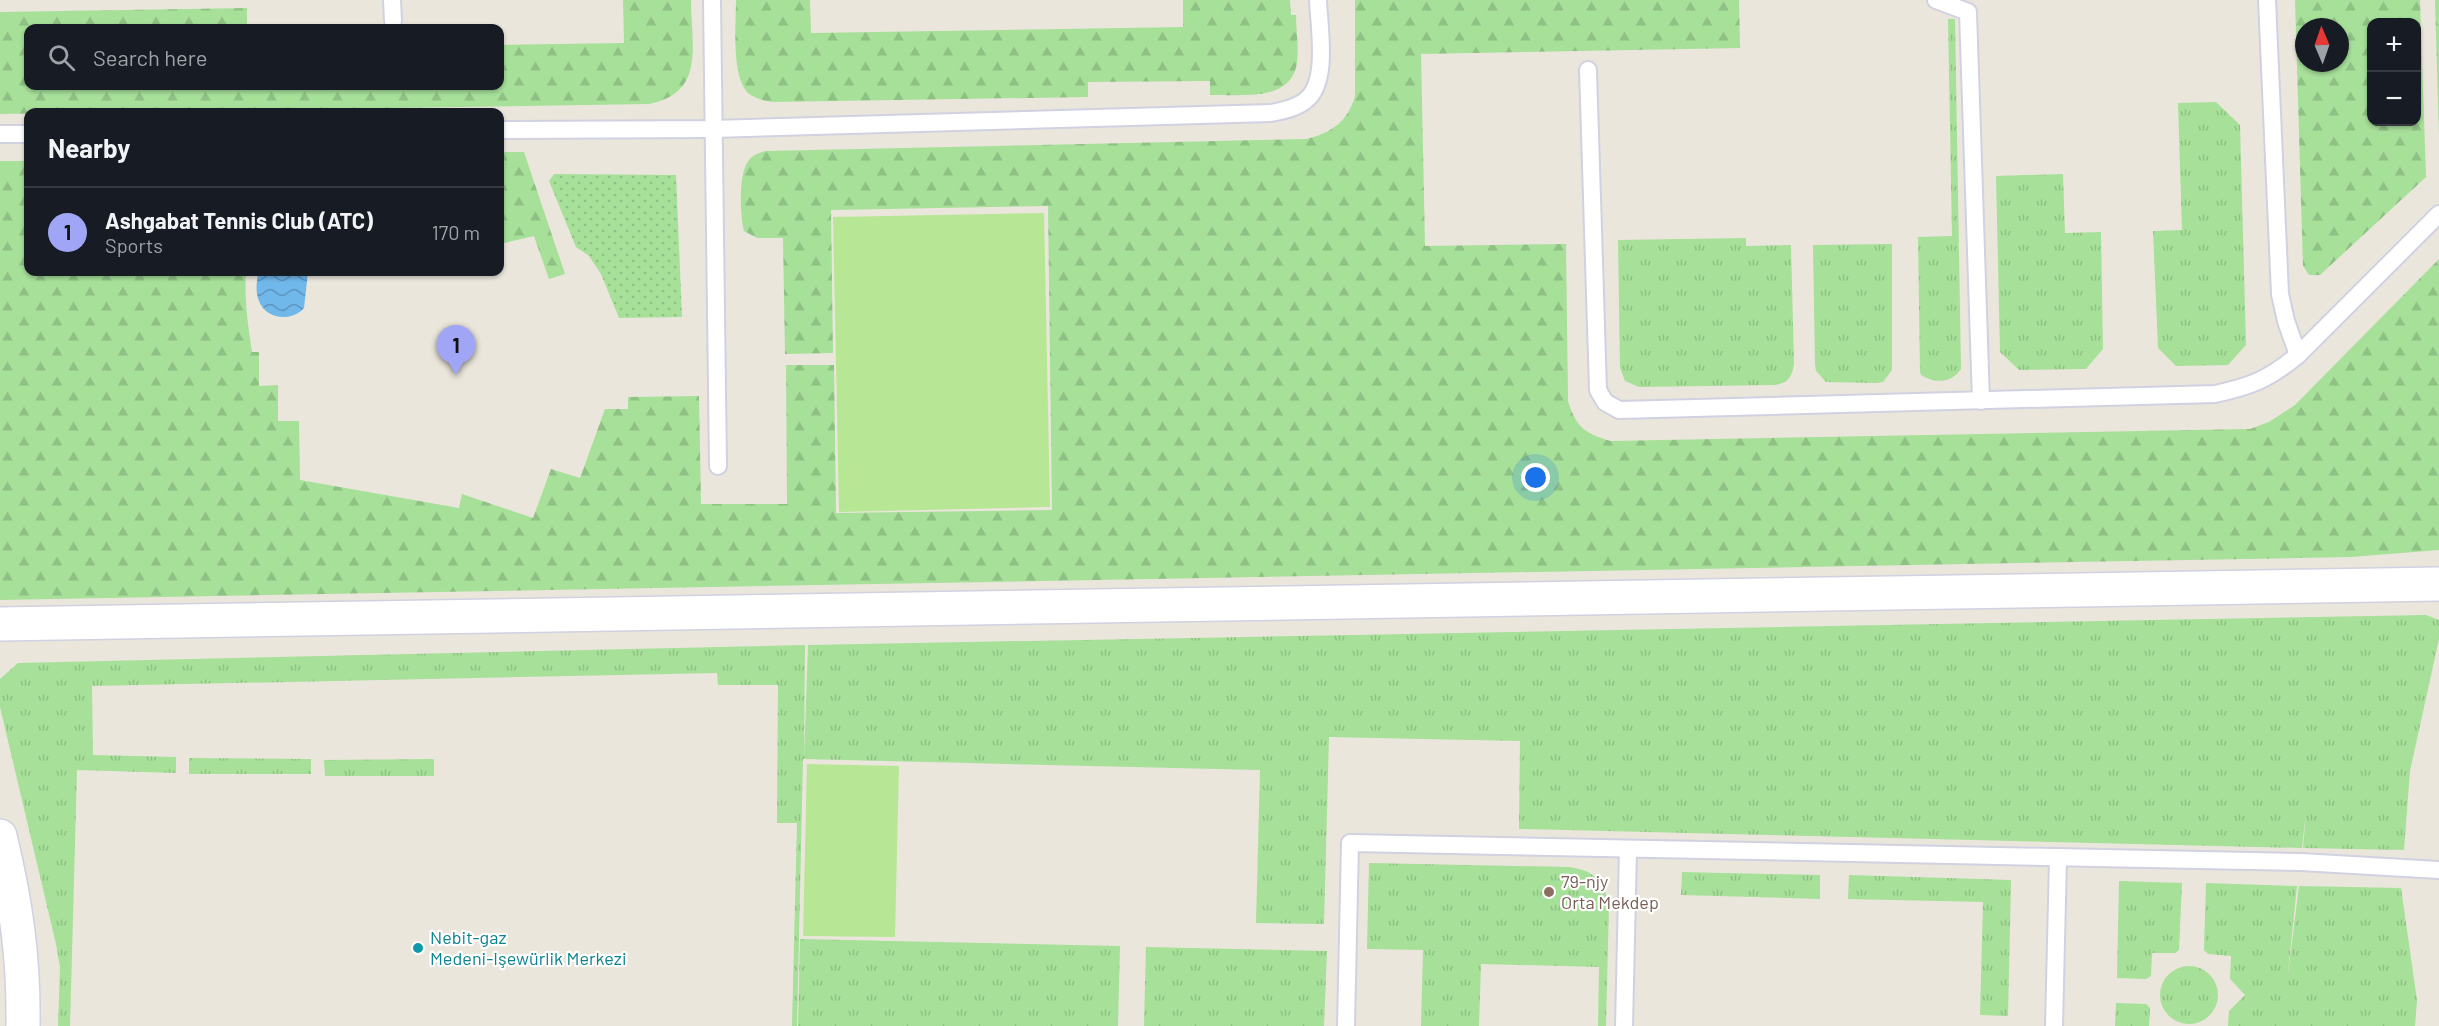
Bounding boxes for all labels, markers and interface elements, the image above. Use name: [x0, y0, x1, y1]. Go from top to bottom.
north arrow: [2295, 18, 2349, 72]
map controls: [2367, 18, 2421, 126]
button: +: [2367, 18, 2421, 72]
search box: [24, 24, 504, 90]
icon: search: [45, 41, 78, 74]
text: Search here: [93, 44, 207, 70]
button: −: [2367, 72, 2421, 126]
text: Nearby: [48, 132, 130, 163]
text: Ashgabat Tennis Club (ATC): [105, 207, 373, 233]
text: 1: [64, 220, 71, 244]
text: 170 m: [432, 220, 480, 244]
text: Sports: [105, 233, 163, 257]
pin: 1: [436, 326, 476, 375]
your location: [1521, 463, 1550, 492]
place label: 79-njy Orta Mekdep: [1561, 870, 1659, 913]
marker: 79-njy Orta Mekdep: [1542, 885, 1556, 899]
place label: Nebit-gaz Medeni-Işewürlik Merkezi: [430, 926, 626, 969]
marker: Nebit-gaz Medeni-Işewürlik Merkezi: [411, 941, 425, 955]

